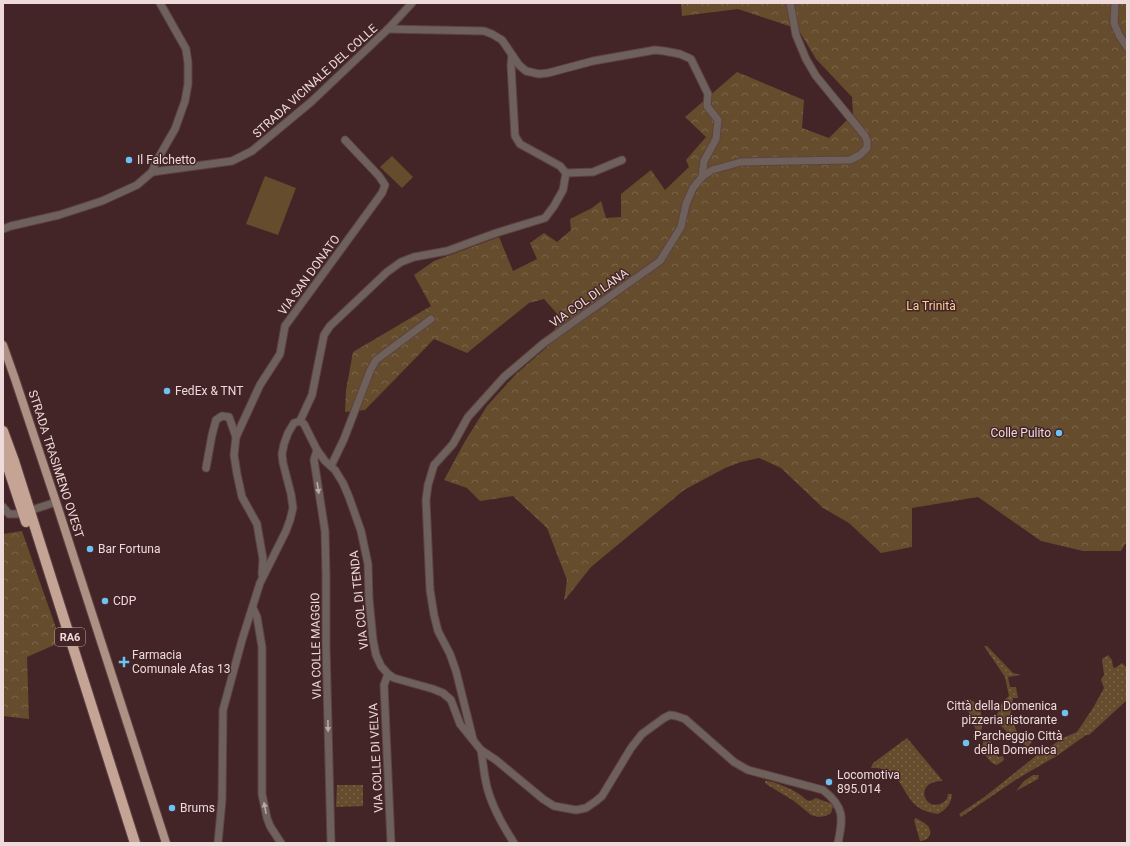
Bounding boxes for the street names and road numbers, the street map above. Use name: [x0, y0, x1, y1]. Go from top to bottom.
street label: STRADA VICINALE DEL COLLE: [250, 21, 380, 141]
street label: VIA SAN DONATO: [275, 232, 343, 318]
street label: VIA COL DI LANA: [547, 266, 631, 330]
street label: STRADA TRASIMENO OVEST: [25, 388, 87, 540]
street label: VIA COL DI TENDA: [347, 550, 371, 650]
street label: VIA COLLE MAGGIO: [308, 592, 324, 700]
road number: RA6: [55, 628, 85, 646]
street label: VIA COLLE DI VELVA: [366, 703, 386, 813]

